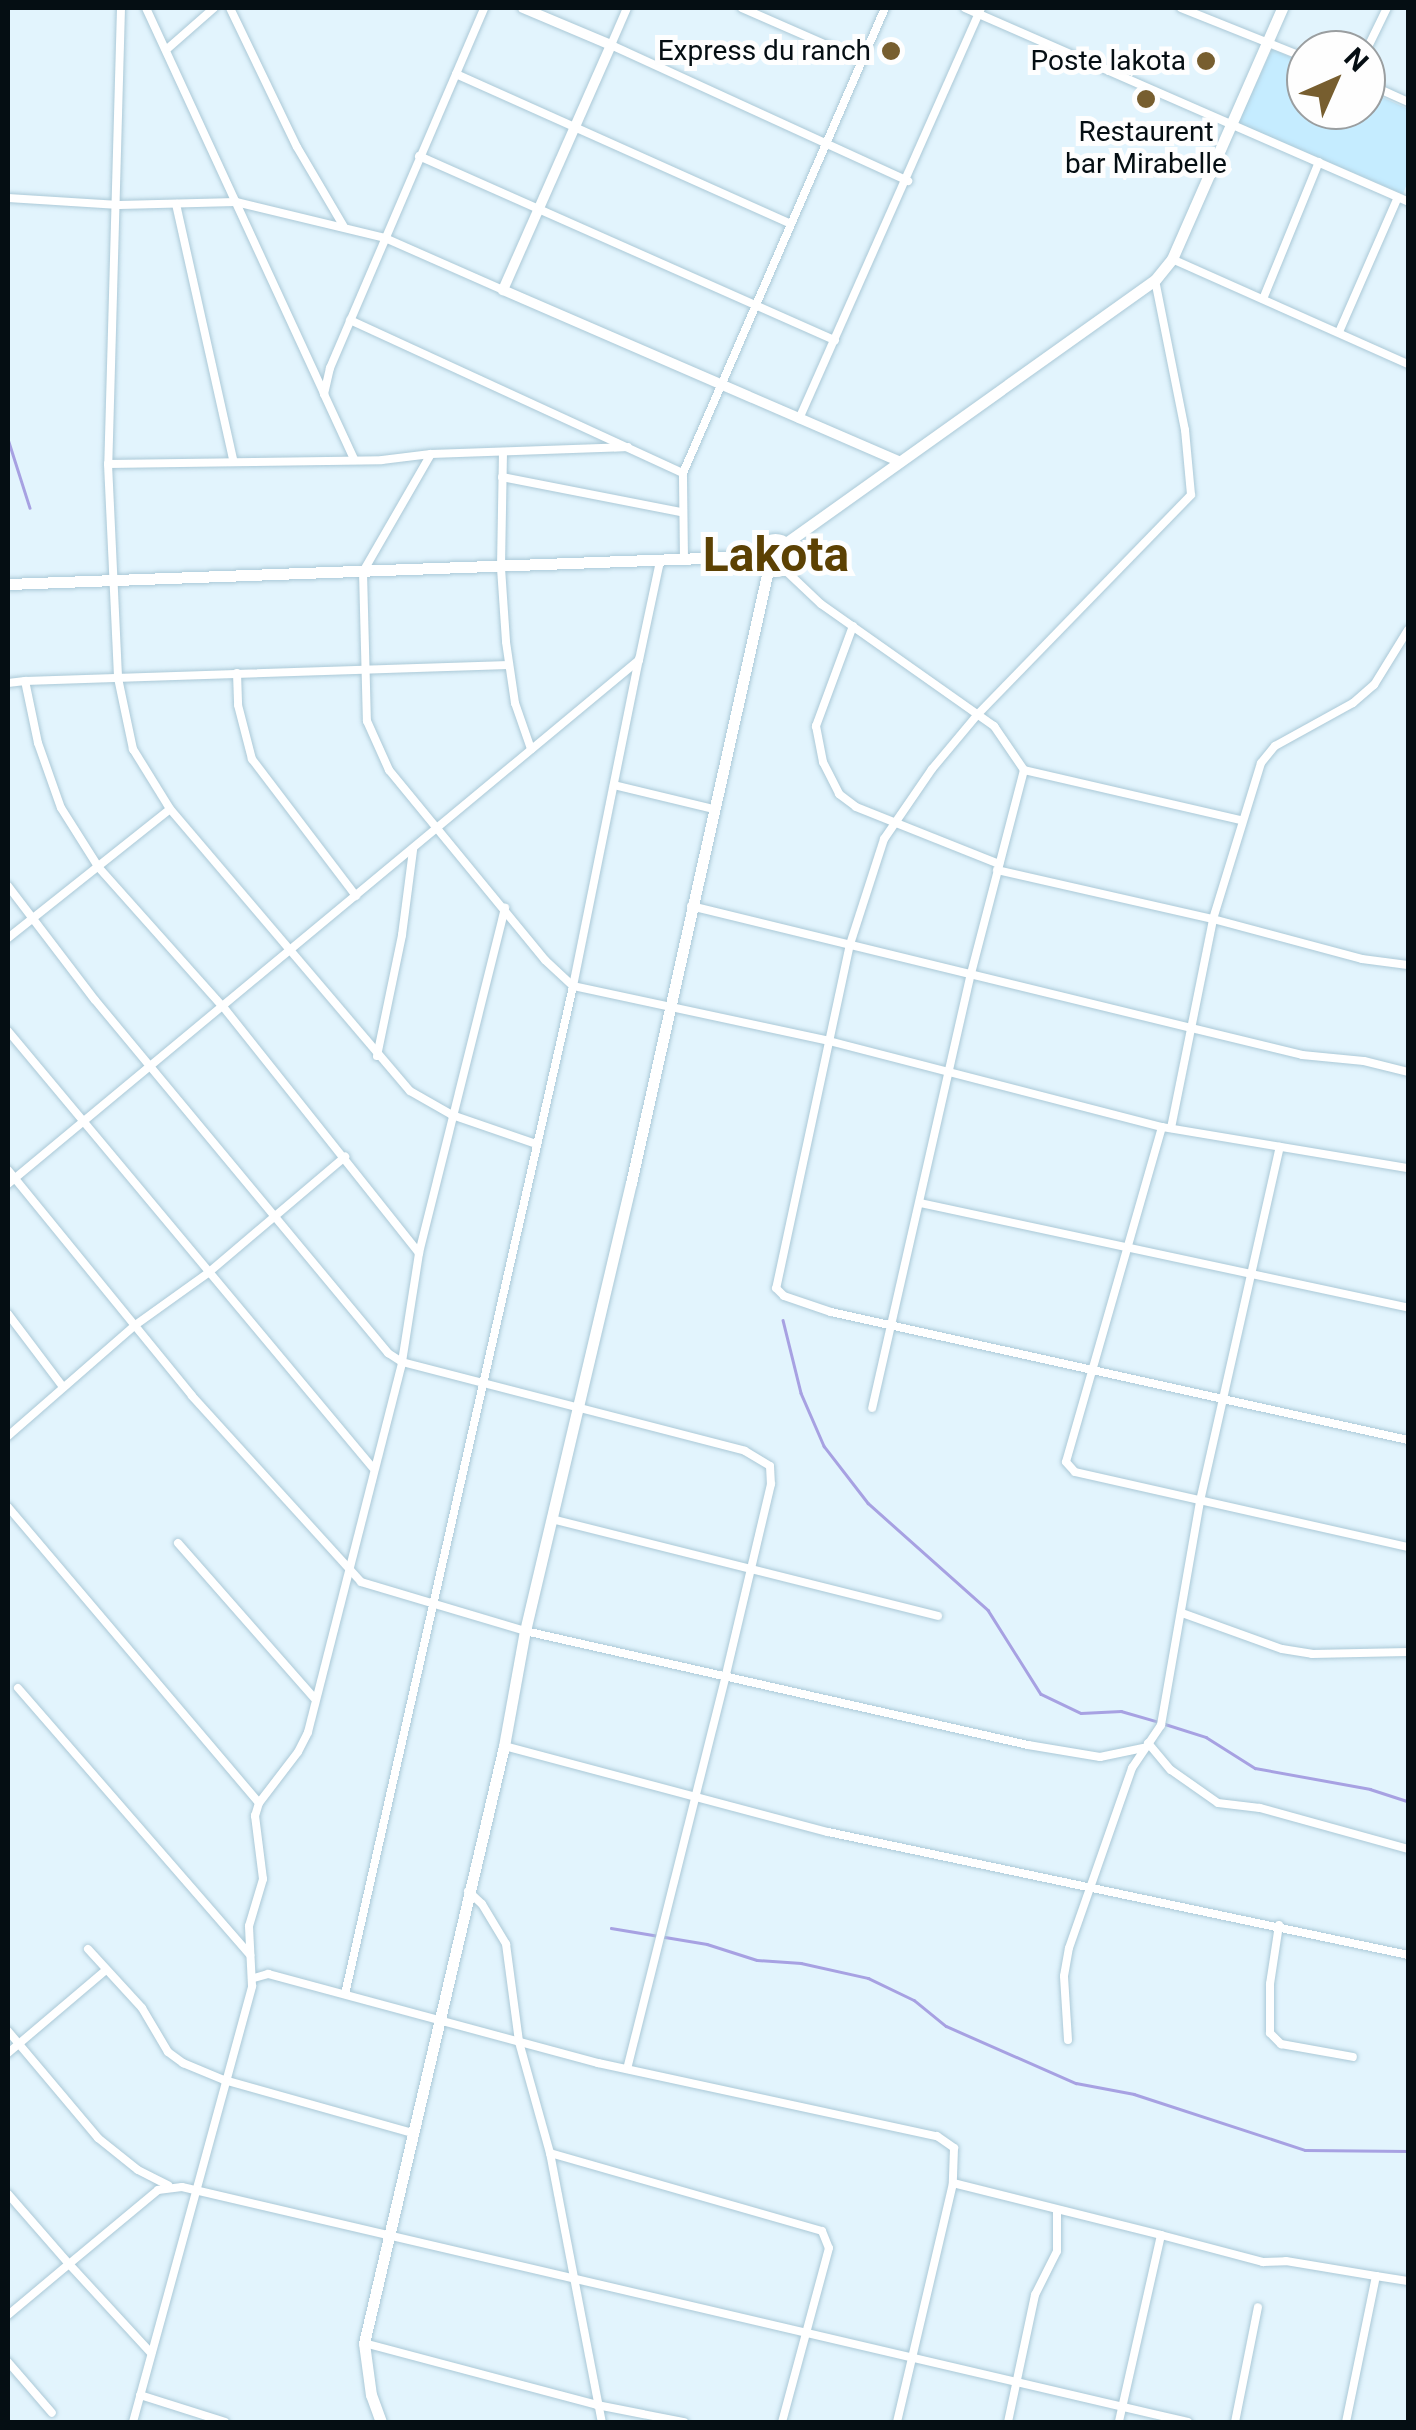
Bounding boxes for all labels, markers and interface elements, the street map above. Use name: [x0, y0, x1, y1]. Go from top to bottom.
north arrow: [1286, 30, 1386, 130]
place label: Express du ranch: [658, 34, 871, 68]
marker: Express du ranch: [880, 40, 902, 62]
text: N: [1337, 41, 1375, 78]
place label: Poste lakota: [1031, 44, 1186, 78]
marker: Poste lakota: [1195, 50, 1217, 72]
marker: Restaurent bar Mirabelle: [1135, 88, 1157, 110]
place label: Restaurent bar Mirabelle: [1065, 115, 1227, 181]
district label: Lakota: [703, 526, 849, 584]

